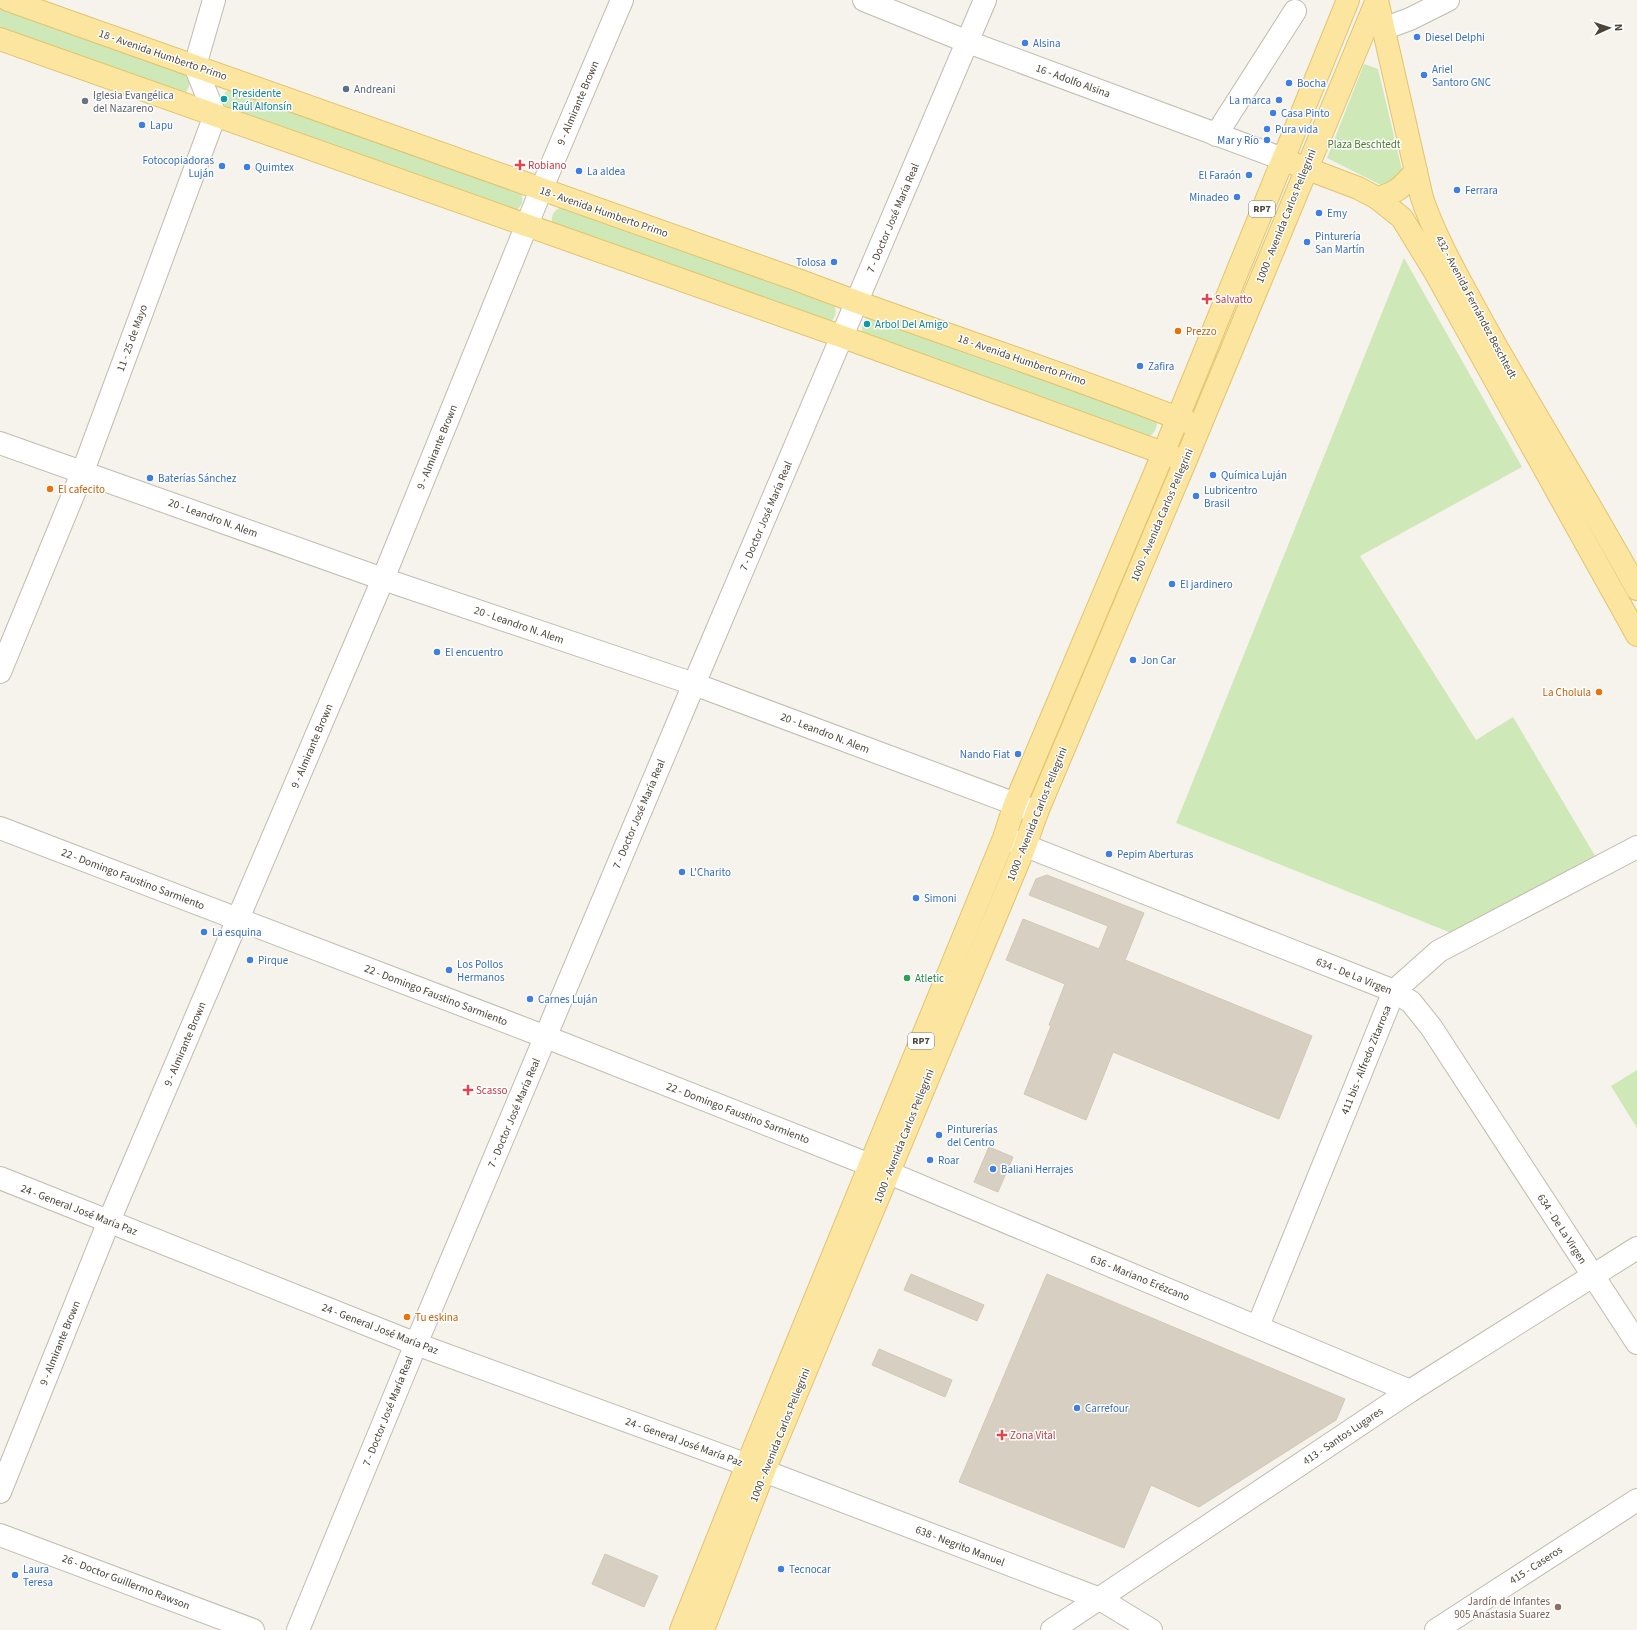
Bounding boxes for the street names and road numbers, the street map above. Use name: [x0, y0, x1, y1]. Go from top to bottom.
street label: 18 - Avenida Humberto Primo: [97, 26, 229, 84]
street label: 9 - Almirante Brown: [553, 59, 603, 147]
street label: 16 - Adolfo Alsina: [1034, 61, 1112, 101]
street label: 1000 - Avenida Carlos Pellegrini: [1252, 147, 1320, 285]
street label: 7 - Doctor José María Real: [863, 161, 923, 275]
street label: 18 - Avenida Humberto Primo: [538, 183, 670, 241]
road number: RP7: [1249, 201, 1275, 217]
street label: 432 - Avenida Fernández Beschtedt: [1432, 233, 1520, 381]
street label: 11 - 25 de Mayo: [113, 302, 151, 374]
street label: 18 - Avenida Humberto Primo: [956, 331, 1088, 389]
street label: 9 - Almirante Brown: [413, 402, 461, 492]
street label: 1000 - Avenida Carlos Pellegrini: [1127, 446, 1197, 584]
street label: 7 - Doctor José María Real: [736, 459, 796, 573]
street label: 20 - Leandro N. Alem: [166, 495, 260, 541]
street label: 20 - Leandro N. Alem: [472, 603, 566, 647]
street label: 9 - Almirante Brown: [287, 702, 337, 790]
street label: 20 - Leandro N. Alem: [778, 709, 872, 757]
street label: 1000 - Avenida Carlos Pellegrini: [1003, 745, 1071, 883]
street label: 7 - Doctor José María Real: [609, 757, 669, 871]
street label: 22 - Domingo Faustino Sarmiento: [59, 845, 207, 913]
street label: 634 - De La Virgen: [1314, 954, 1394, 998]
street label: 22 - Domingo Faustino Sarmiento: [362, 961, 510, 1029]
street label: 9 - Almirante Brown: [160, 1000, 210, 1088]
street label: 411 bis - Alfredo Zitarrosa: [1337, 1003, 1395, 1117]
road number: RP7: [908, 1033, 934, 1049]
street label: 7 - Doctor José María Real: [484, 1056, 544, 1170]
street label: 1000 - Avenida Carlos Pellegrini: [870, 1067, 938, 1205]
street label: 22 - Domingo Faustino Sarmiento: [664, 1079, 812, 1147]
street label: 24 - General José María Paz: [19, 1181, 140, 1239]
street label: 634 - De La Virgen: [1534, 1191, 1590, 1267]
street label: 636 - Mariano Erézcano: [1088, 1251, 1192, 1305]
street label: 9 - Almirante Brown: [36, 1298, 84, 1388]
street label: 24 - General José María Paz: [320, 1300, 441, 1358]
street label: 7 - Doctor José María Real: [359, 1354, 417, 1468]
street label: 1000 - Avenida Carlos Pellegrini: [746, 1366, 814, 1504]
street label: 413 - Santos Lugares: [1300, 1403, 1386, 1468]
street label: 24 - General José María Paz: [623, 1414, 745, 1470]
street label: 638 - Negrito Manuel: [913, 1522, 1007, 1570]
street label: 415 - Caseros: [1507, 1542, 1566, 1588]
street label: 26 - Doctor Guillermo Rawson: [60, 1551, 192, 1613]

